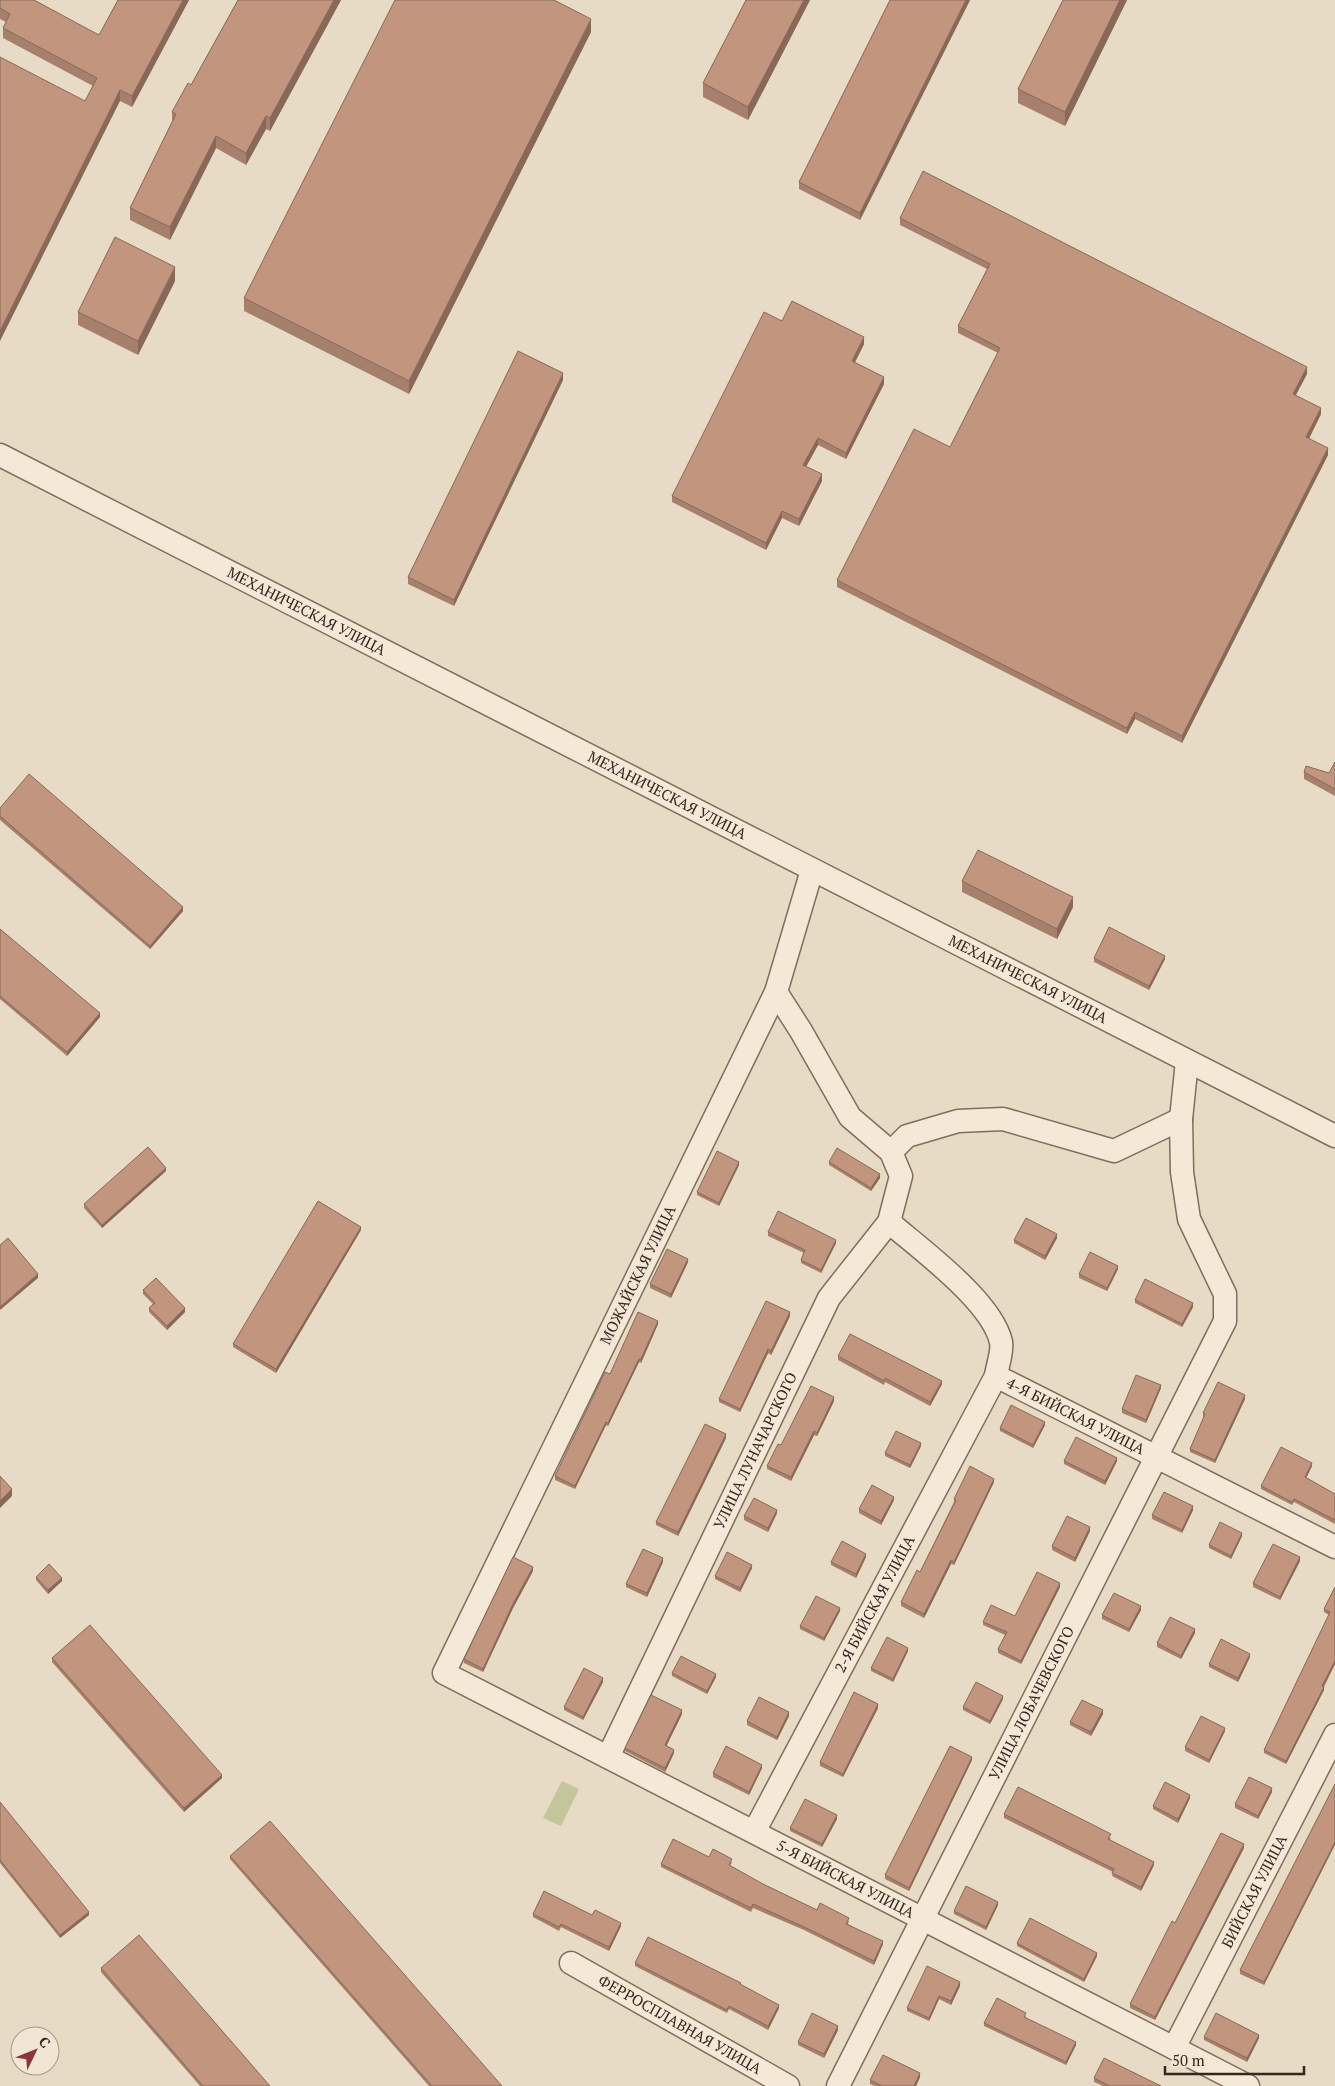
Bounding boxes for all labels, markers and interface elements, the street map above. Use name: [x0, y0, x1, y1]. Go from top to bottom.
street label: МЕХАНИЧЕСКАЯ УЛИЦА: [224, 562, 390, 660]
street label: МЕХАНИЧЕСКАЯ УЛИЦА: [585, 746, 751, 844]
street label: МЕХАНИЧЕСКАЯ УЛИЦА: [946, 930, 1112, 1028]
street label: МОЖАЙСКАЯ УЛИЦА: [595, 1201, 680, 1347]
street label: УЛИЦА ЛУНАЧАРСКОГО: [708, 1368, 801, 1532]
street label: 4-Я БИЙСКАЯ УЛИЦА: [1004, 1372, 1149, 1459]
street label: 2-Я БИЙСКАЯ УЛИЦА: [829, 1531, 919, 1676]
street label: УЛИЦА ЛОБАЧЕВСКОГО: [983, 1622, 1078, 1783]
street label: БИЙСКАЯ УЛИЦА: [1216, 1830, 1291, 1951]
street label: 5-Я БИЙСКАЯ УЛИЦА: [773, 1835, 919, 1922]
street label: ФЕРРОСПЛАВНАЯ УЛИЦА: [595, 1970, 766, 2078]
north arrow: [10, 2026, 60, 2076]
text: С: [35, 2032, 55, 2052]
scale bar: [1165, 2044, 1304, 2076]
text: 50 m: [1172, 2050, 1205, 2070]

